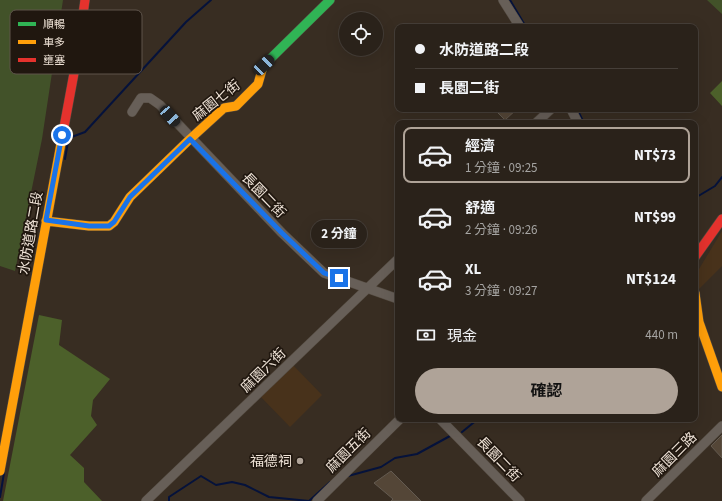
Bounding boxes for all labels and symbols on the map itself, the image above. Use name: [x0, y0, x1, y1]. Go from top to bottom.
legend: [10, 10, 142, 74]
text: 順暢: [43, 17, 65, 32]
text: 車多: [43, 35, 65, 50]
car: [251, 52, 277, 78]
text: 壅塞: [43, 53, 65, 68]
street label: 麻園七街: [188, 76, 245, 126]
car: [158, 103, 182, 129]
route start: [53, 126, 71, 144]
street label: 長園二街: [237, 169, 290, 223]
street label: 水防道路二段: [14, 190, 48, 276]
callout: 2 分鐘: [311, 220, 367, 248]
route end: [330, 269, 348, 287]
street label: 麻園六街: [237, 344, 291, 397]
street label: 麻園五街: [322, 424, 376, 478]
street label: 麻園三路: [648, 428, 702, 482]
street label: 長園二街: [472, 433, 525, 487]
place label: 福德祠: [250, 452, 292, 472]
marker: 福德祠: [295, 456, 305, 466]

